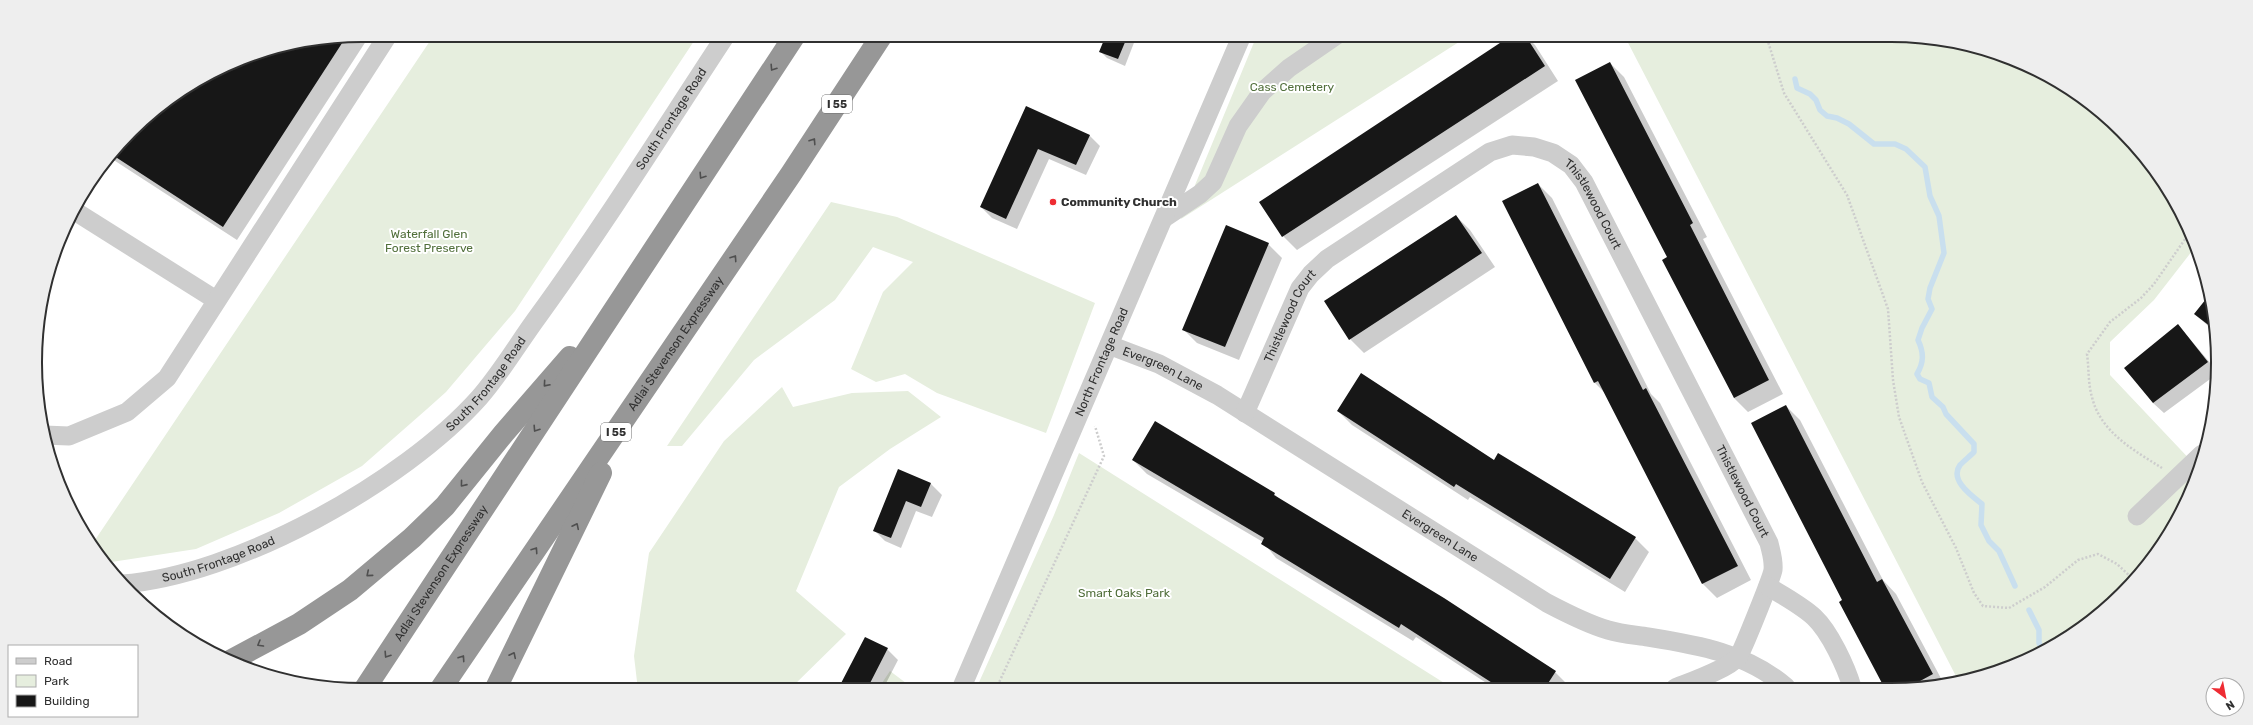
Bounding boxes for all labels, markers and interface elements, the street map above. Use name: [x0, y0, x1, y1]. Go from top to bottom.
one-way arrow: [771, 63, 778, 70]
street label: South Frontage Road: [633, 65, 709, 172]
park label: Cass Cemetery: [1250, 80, 1335, 94]
road number: I 55: [822, 95, 852, 113]
one-way arrow: [808, 138, 816, 145]
street label: Thistlewood Court: [1562, 156, 1624, 252]
one-way arrow: [699, 172, 707, 179]
place label: Community Church: [1061, 195, 1177, 209]
marker: Community Church: [1048, 197, 1058, 207]
park label: Waterfall Glen Forest Preserve: [385, 227, 473, 255]
one-way arrow: [729, 255, 737, 262]
street label: Thistlewood Court: [1261, 266, 1319, 365]
street label: Adlai Stevenson Expressway: [625, 273, 727, 414]
street label: North Frontage Road: [1072, 306, 1131, 418]
street label: South Frontage Road: [443, 334, 529, 434]
street label: Evergreen Lane: [1121, 344, 1206, 394]
one-way arrow: [544, 380, 551, 387]
road number: I 55: [601, 423, 631, 441]
one-way arrow: [533, 425, 541, 432]
street label: Thistlewood Court: [1713, 443, 1772, 540]
one-way arrow: [460, 479, 467, 487]
street label: Adlai Stevenson Expressway: [391, 502, 491, 644]
street label: Evergreen Lane: [1399, 506, 1481, 565]
one-way arrow: [571, 522, 579, 530]
street label: South Frontage Road: [161, 533, 277, 585]
one-way arrow: [530, 548, 537, 555]
one-way arrow: [367, 569, 374, 576]
park label: Smart Oaks Park: [1078, 586, 1171, 600]
one-way arrow: [257, 639, 264, 647]
legend: [8, 645, 138, 717]
one-way arrow: [385, 650, 392, 657]
one-way arrow: [508, 652, 516, 659]
text: Road: [44, 654, 72, 668]
one-way arrow: [457, 655, 464, 662]
text: Park: [44, 674, 70, 688]
north arrow: [2205, 677, 2245, 717]
text: Building: [44, 694, 90, 708]
text: N: [2223, 697, 2237, 713]

